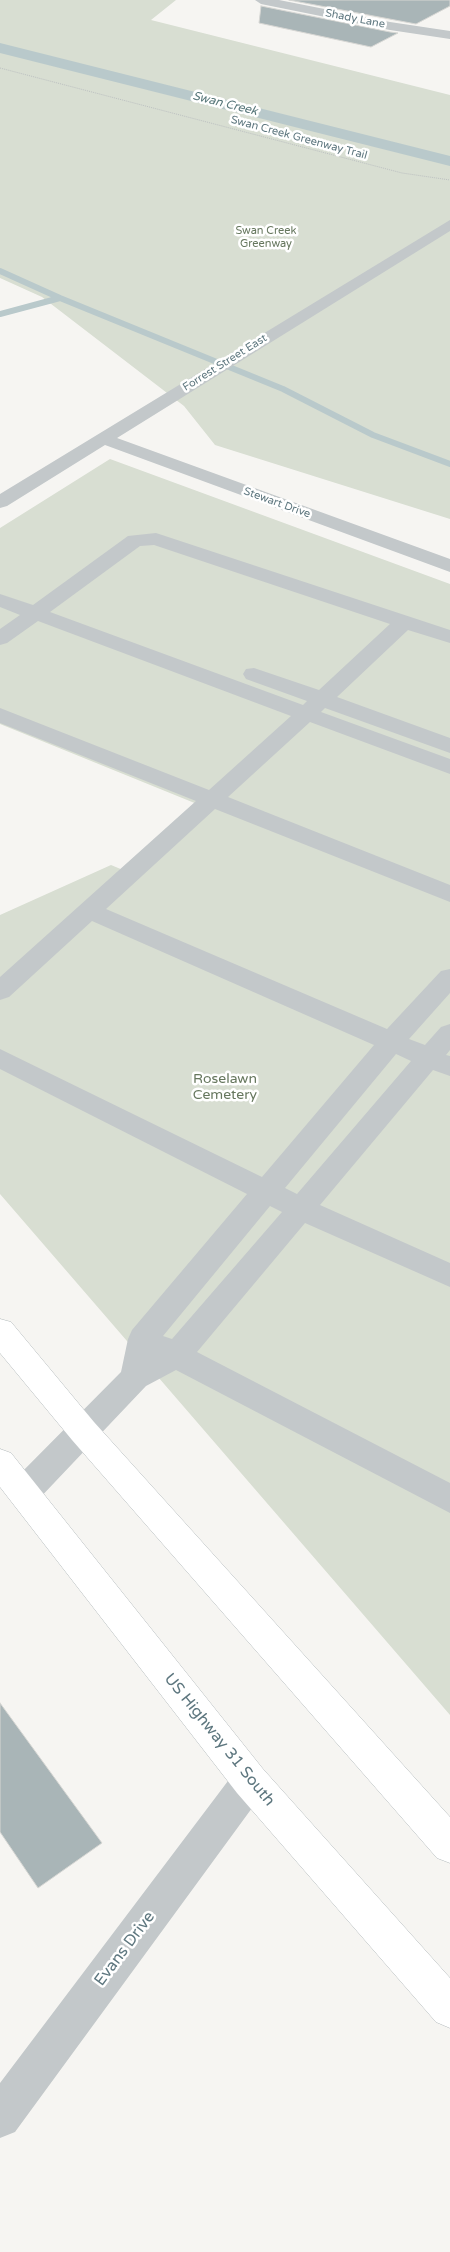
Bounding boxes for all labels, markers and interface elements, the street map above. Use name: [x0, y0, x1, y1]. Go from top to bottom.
street label: Shady Lane: [324, 7, 386, 31]
water label: Swan Creek: [191, 89, 259, 119]
street label: Swan Creek Greenway Trail: [229, 113, 369, 163]
park label: Swan Creek Greenway: [236, 224, 296, 250]
street label: Forrest Street East: [181, 332, 269, 394]
street label: Stewart Drive: [242, 485, 312, 521]
park label: Roselawn Cemetery: [193, 1071, 257, 1104]
street label: US Highway 31 South: [160, 1670, 278, 1810]
street label: Evans Drive: [91, 1908, 159, 1990]

